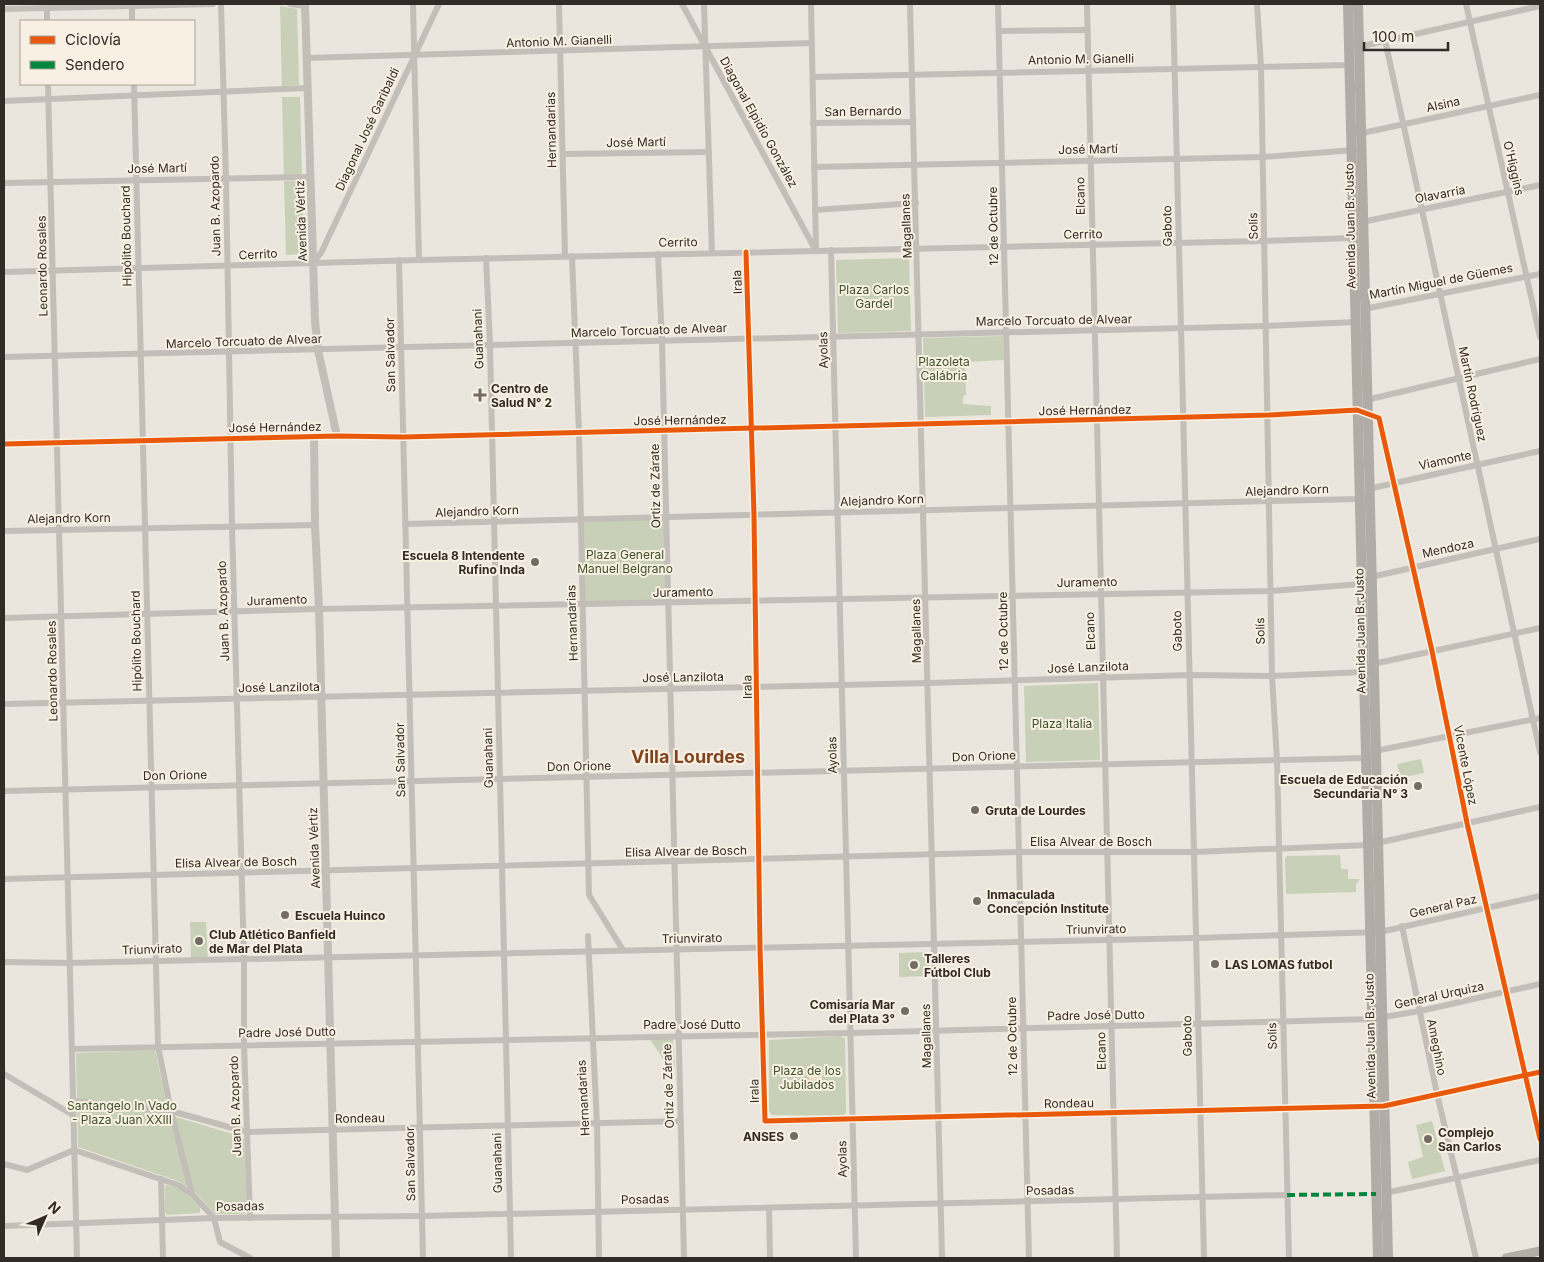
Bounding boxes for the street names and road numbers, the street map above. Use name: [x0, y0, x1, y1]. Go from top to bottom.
street label: Antonio M. Gianelli: [506, 32, 612, 50]
street label: Antonio M. Gianelli: [1028, 51, 1134, 67]
street label: Diagonal Elpidio González: [717, 54, 801, 190]
street label: Diagonal José Garibaldi: [332, 65, 402, 193]
street label: Hernandarias: [543, 92, 559, 168]
street label: Alsina: [1425, 93, 1461, 115]
street label: San Bernardo: [824, 103, 902, 119]
street label: José Martí: [606, 134, 666, 150]
street label: O'Higgins: [1500, 139, 1528, 197]
street label: José Martí: [1058, 141, 1118, 157]
street label: Juan B. Azopardo: [207, 155, 223, 257]
street label: José Martí: [127, 160, 187, 176]
street label: Avenida Juan B. Justo: [1341, 163, 1359, 289]
street label: Elcano: [1072, 177, 1088, 215]
street label: Avenida Vértiz: [292, 180, 310, 262]
street label: Olavarría: [1413, 182, 1467, 206]
street label: Hipólito Bouchard: [118, 185, 134, 287]
street label: 12 de Octubre: [985, 186, 1001, 266]
street label: Magallanes: [897, 193, 915, 259]
street label: Gaboto: [1159, 205, 1175, 247]
street label: Solís: [1245, 212, 1261, 240]
street label: Leonardo Rosales: [34, 215, 50, 317]
street label: Cerrito: [1063, 226, 1103, 242]
street label: Cerrito: [658, 234, 698, 250]
street label: Cerrito: [238, 245, 278, 263]
street label: Martín Miguel de Güemes: [1368, 260, 1514, 302]
street label: Irala: [729, 270, 745, 294]
street label: Guanahani: [469, 308, 487, 369]
street label: Marcelo Torcuato de Alvear: [976, 311, 1133, 329]
street label: San Salvador: [382, 317, 398, 393]
street label: Marcelo Torcuato de Alvear: [571, 320, 728, 340]
street label: Marcelo Torcuato de Alvear: [166, 331, 323, 351]
street label: Ayolas: [815, 331, 831, 369]
street label: Martín Rodríguez: [1456, 345, 1490, 443]
street label: José Hernández: [1038, 402, 1132, 418]
street label: José Hernández: [633, 412, 727, 428]
street label: José Hernández: [228, 419, 322, 435]
street label: Ortiz de Zárate: [647, 443, 663, 529]
street label: Viamonte: [1417, 447, 1473, 473]
street label: Alejandro Korn: [1245, 481, 1329, 499]
street label: Alejandro Korn: [840, 491, 924, 509]
street label: Alejandro Korn: [435, 502, 519, 520]
street label: Alejandro Korn: [27, 510, 111, 526]
street label: Mendoza: [1421, 535, 1475, 561]
street label: Juan B. Azopardo: [214, 560, 232, 662]
street label: Avenida Juan B. Justo: [1351, 568, 1369, 694]
street label: Juramento: [1056, 574, 1118, 590]
street label: Juramento: [652, 584, 714, 600]
street label: Hernandarias: [563, 585, 581, 661]
street label: Hipólito Bouchard: [128, 590, 144, 692]
street label: Juramento: [246, 591, 308, 609]
street label: 12 de Octubre: [995, 591, 1011, 671]
street label: Magallanes: [908, 599, 924, 663]
street label: Gaboto: [1169, 610, 1185, 652]
street label: Elcano: [1082, 612, 1098, 650]
street label: Solís: [1252, 617, 1268, 645]
street label: Leonardo Rosales: [44, 620, 60, 722]
street label: José Lanzilota: [1047, 658, 1129, 676]
street label: José Lanzilota: [642, 669, 724, 685]
street label: Irala: [739, 675, 755, 699]
street label: José Lanzilota: [238, 679, 320, 695]
street label: San Salvador: [392, 722, 408, 798]
street label: Vicente López: [1451, 724, 1481, 806]
street label: Guanahani: [480, 728, 496, 788]
street label: Ayolas: [824, 736, 840, 774]
street label: Don Orione: [952, 747, 1016, 765]
street label: Don Orione: [547, 758, 611, 774]
street label: Don Orione: [143, 767, 207, 783]
street label: Avenida Vértiz: [305, 807, 323, 889]
street label: Elisa Alvear de Bosch: [1030, 834, 1152, 849]
street label: Elisa Alvear de Bosch: [625, 842, 747, 860]
street label: Elisa Alvear de Bosch: [175, 853, 297, 871]
street label: General Paz: [1408, 891, 1478, 921]
street label: Triunvirato: [1066, 921, 1126, 937]
street label: Triunvirato: [662, 930, 722, 946]
street label: Triunvirato: [121, 940, 183, 958]
street label: Avenida Juan B. Justo: [1361, 973, 1379, 1099]
street label: General Urquiza: [1393, 978, 1485, 1012]
street label: 12 de Octubre: [1004, 996, 1020, 1076]
street label: Magallanes: [918, 1004, 934, 1068]
street label: Padre José Dutto: [1047, 1007, 1145, 1023]
street label: Gaboto: [1179, 1015, 1195, 1057]
street label: Padre José Dutto: [643, 1017, 741, 1032]
street label: Ameghino: [1424, 1017, 1450, 1077]
street label: Solís: [1264, 1022, 1280, 1050]
street label: Padre José Dutto: [238, 1024, 336, 1040]
street label: Elcano: [1093, 1032, 1109, 1070]
street label: Ortiz de Zárate: [659, 1043, 677, 1129]
street label: Juan B. Azopardo: [226, 1055, 244, 1157]
street label: Hernandarias: [574, 1060, 592, 1136]
street label: Irala: [746, 1079, 762, 1103]
street label: Rondeau: [1044, 1095, 1094, 1111]
street label: Rondeau: [335, 1110, 385, 1126]
street label: San Salvador: [402, 1126, 418, 1202]
street label: Guanahani: [489, 1133, 505, 1193]
street label: Ayolas: [834, 1140, 850, 1178]
street label: Posadas: [1026, 1182, 1074, 1198]
street label: Posadas: [621, 1191, 669, 1207]
street label: Posadas: [216, 1198, 264, 1214]

